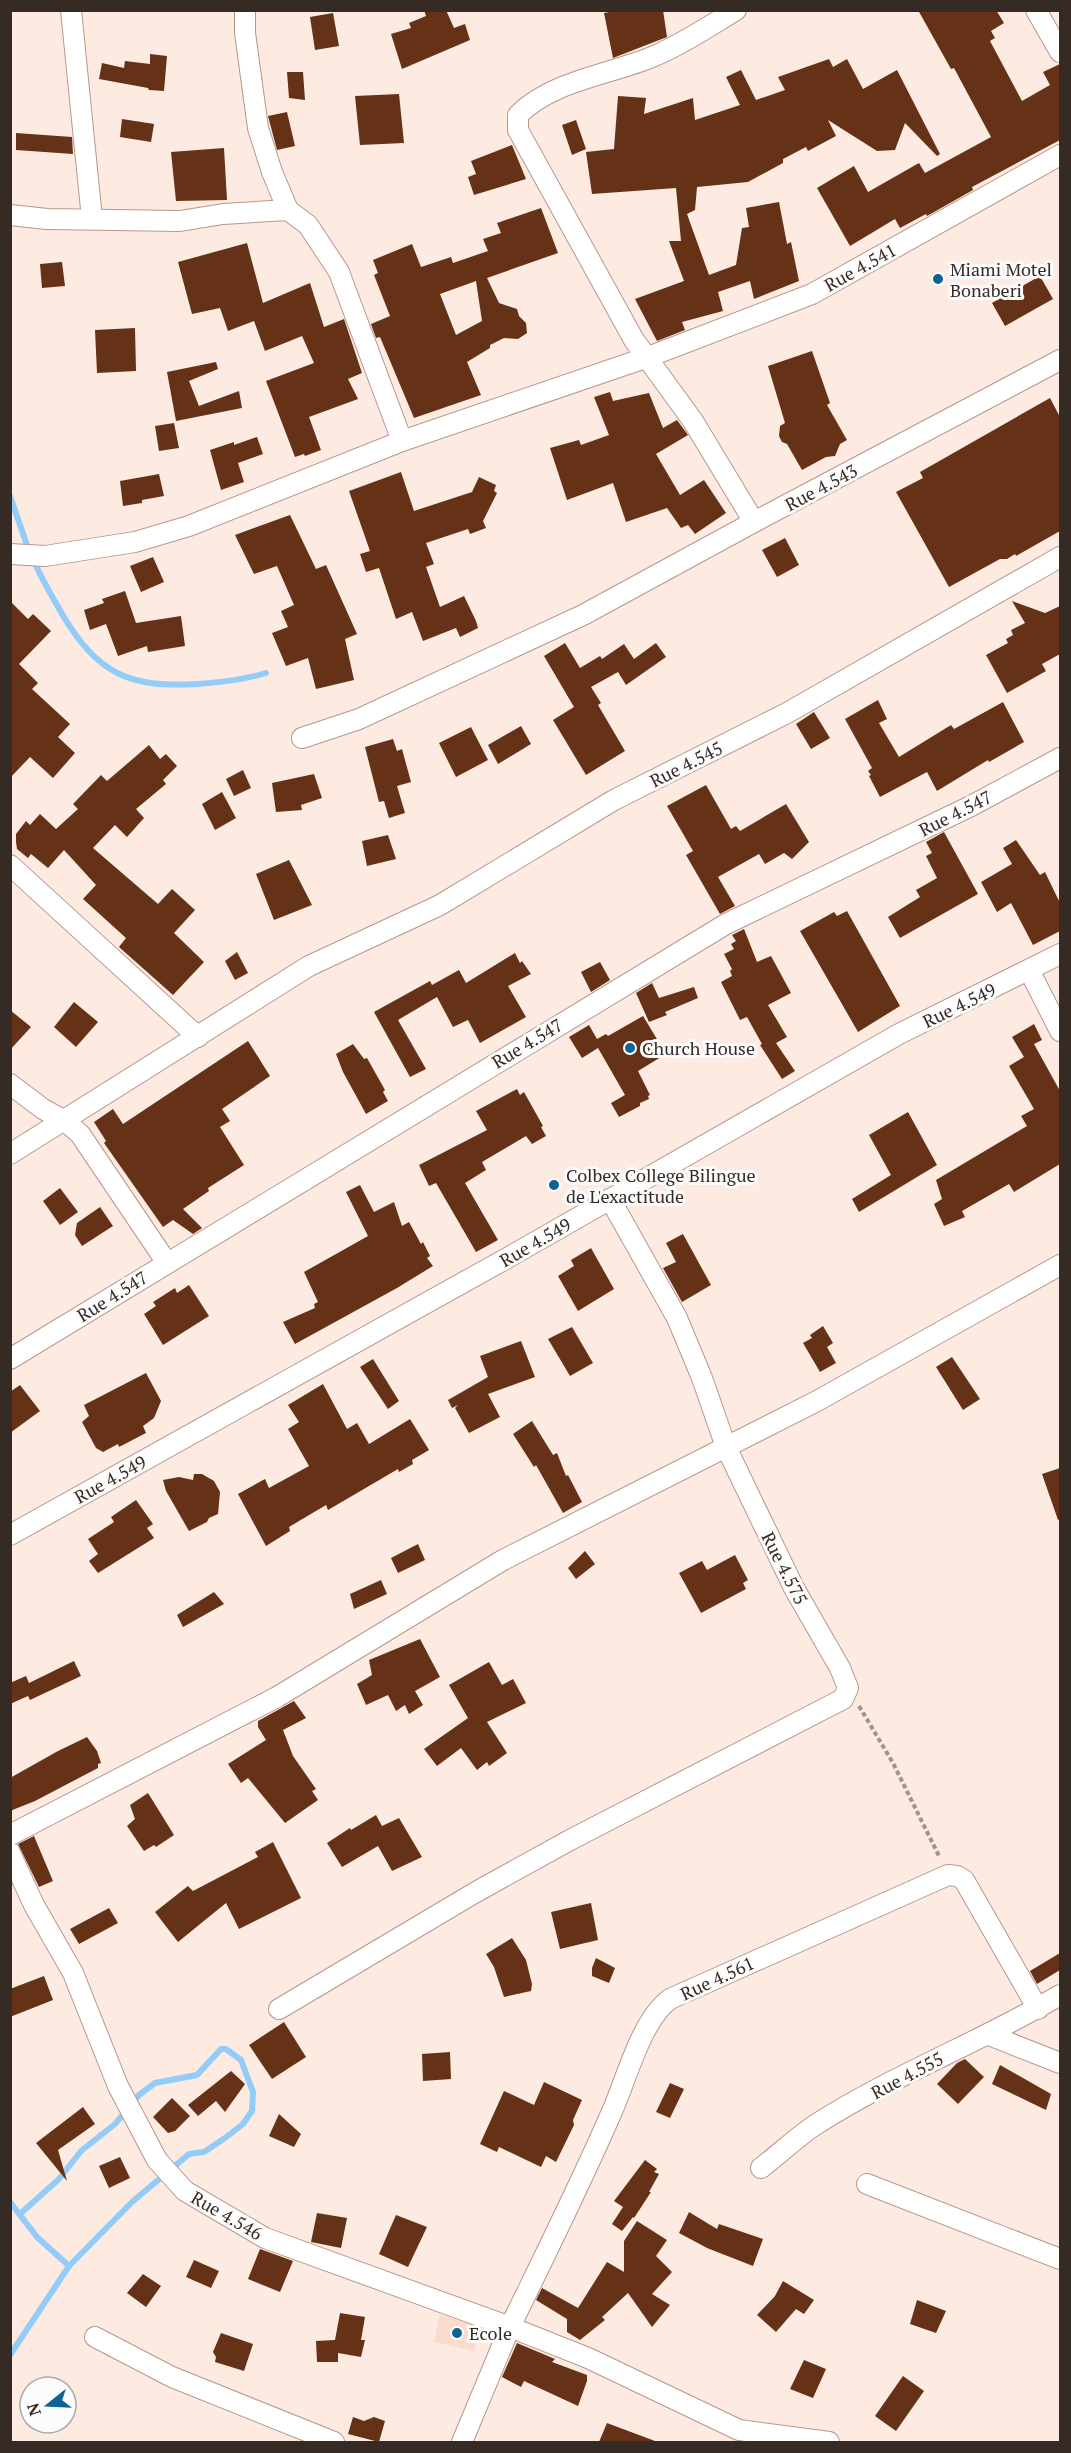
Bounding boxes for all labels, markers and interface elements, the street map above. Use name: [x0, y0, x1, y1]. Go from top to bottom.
street label: Rue 4.541: [820, 237, 900, 297]
place label: Miami Motel Bonaberi: [950, 257, 1052, 302]
marker: Miami Motel Bonaberi: [931, 272, 945, 286]
street label: Rue 4.543: [781, 458, 861, 516]
street label: Rue 4.545: [646, 735, 726, 793]
street label: Rue 4.547: [915, 784, 995, 842]
street label: Rue 4.549: [918, 977, 1000, 1033]
street label: Rue 4.547: [487, 1012, 567, 1074]
place label: Church House: [642, 1036, 755, 1060]
marker: Church House: [623, 1041, 637, 1055]
place label: Colbex College Bilingue de L'exactitude: [566, 1163, 756, 1208]
marker: Colbex College Bilingue de L'exactitude: [547, 1178, 561, 1192]
street label: Rue 4.549: [495, 1212, 575, 1272]
street label: Rue 4.547: [72, 1265, 152, 1327]
street label: Rue 4.549: [70, 1449, 150, 1509]
street label: Rue 4.575: [756, 1528, 814, 1608]
street label: Rue 4.561: [676, 1951, 758, 2005]
street label: Rue 4.555: [867, 2046, 947, 2104]
street label: Rue 4.546: [187, 2185, 267, 2245]
place label: Ecole: [469, 2321, 512, 2345]
marker: Ecole: [450, 2326, 464, 2340]
north arrow: [18, 2375, 78, 2435]
text: N: [21, 2400, 46, 2419]

